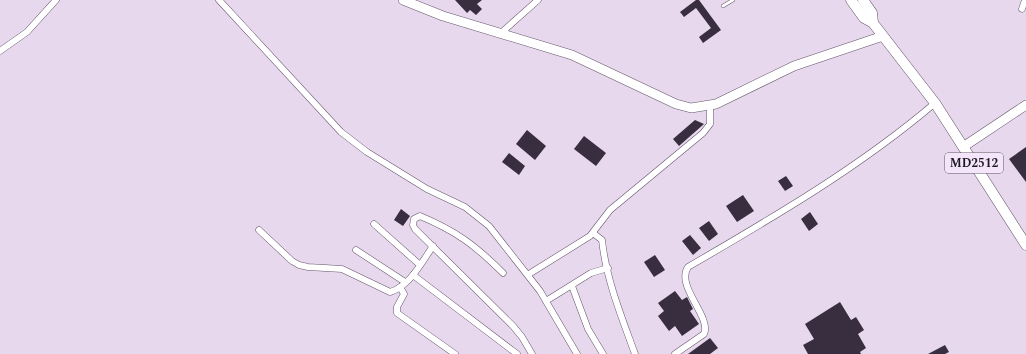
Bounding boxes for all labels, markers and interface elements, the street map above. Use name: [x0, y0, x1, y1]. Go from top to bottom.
road number: MD2512: [945, 153, 1003, 173]

